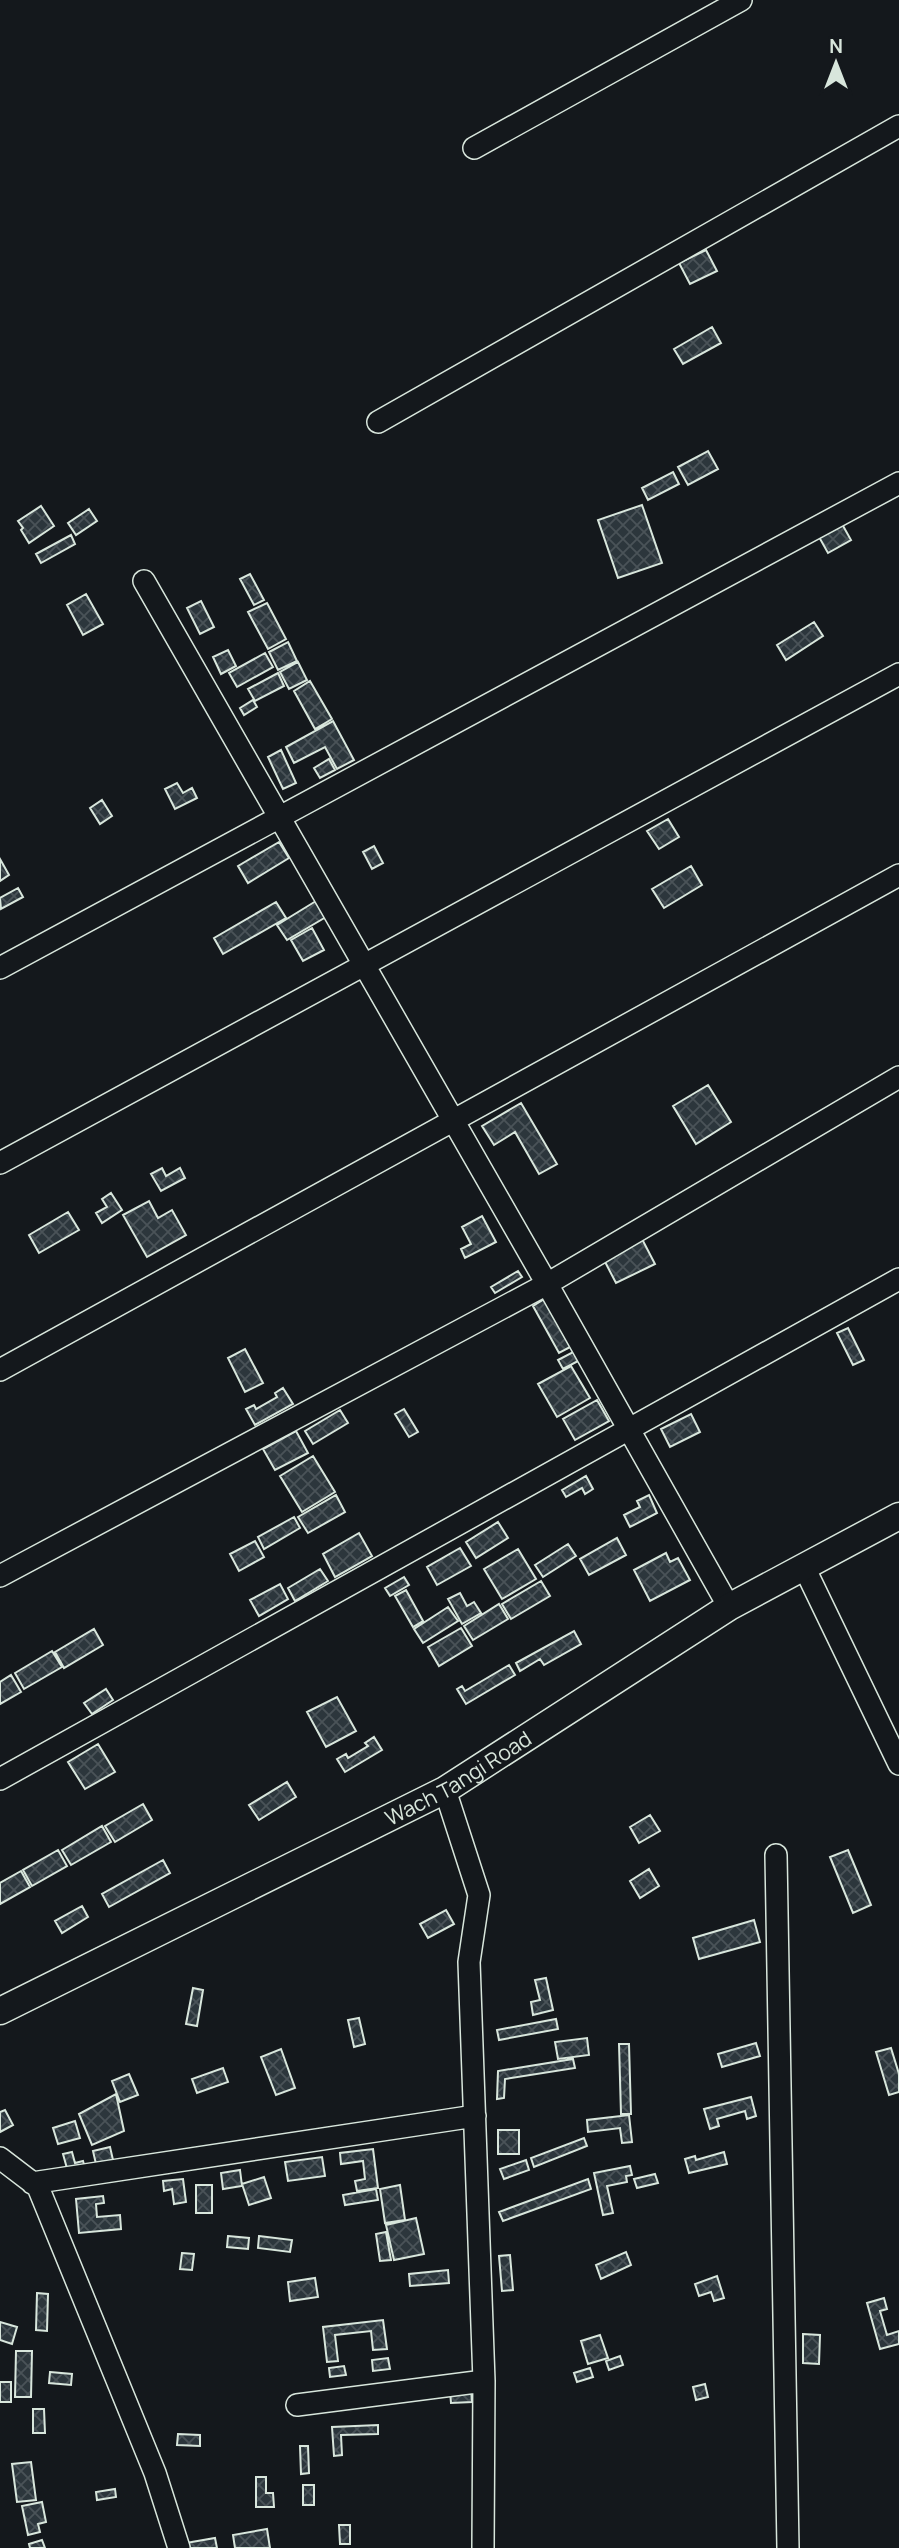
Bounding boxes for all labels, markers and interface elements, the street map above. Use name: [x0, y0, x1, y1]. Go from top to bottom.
north arrow: [801, 28, 871, 98]
text: N: [829, 33, 843, 59]
street label: Wach Tangi Road: [380, 1724, 536, 1832]

